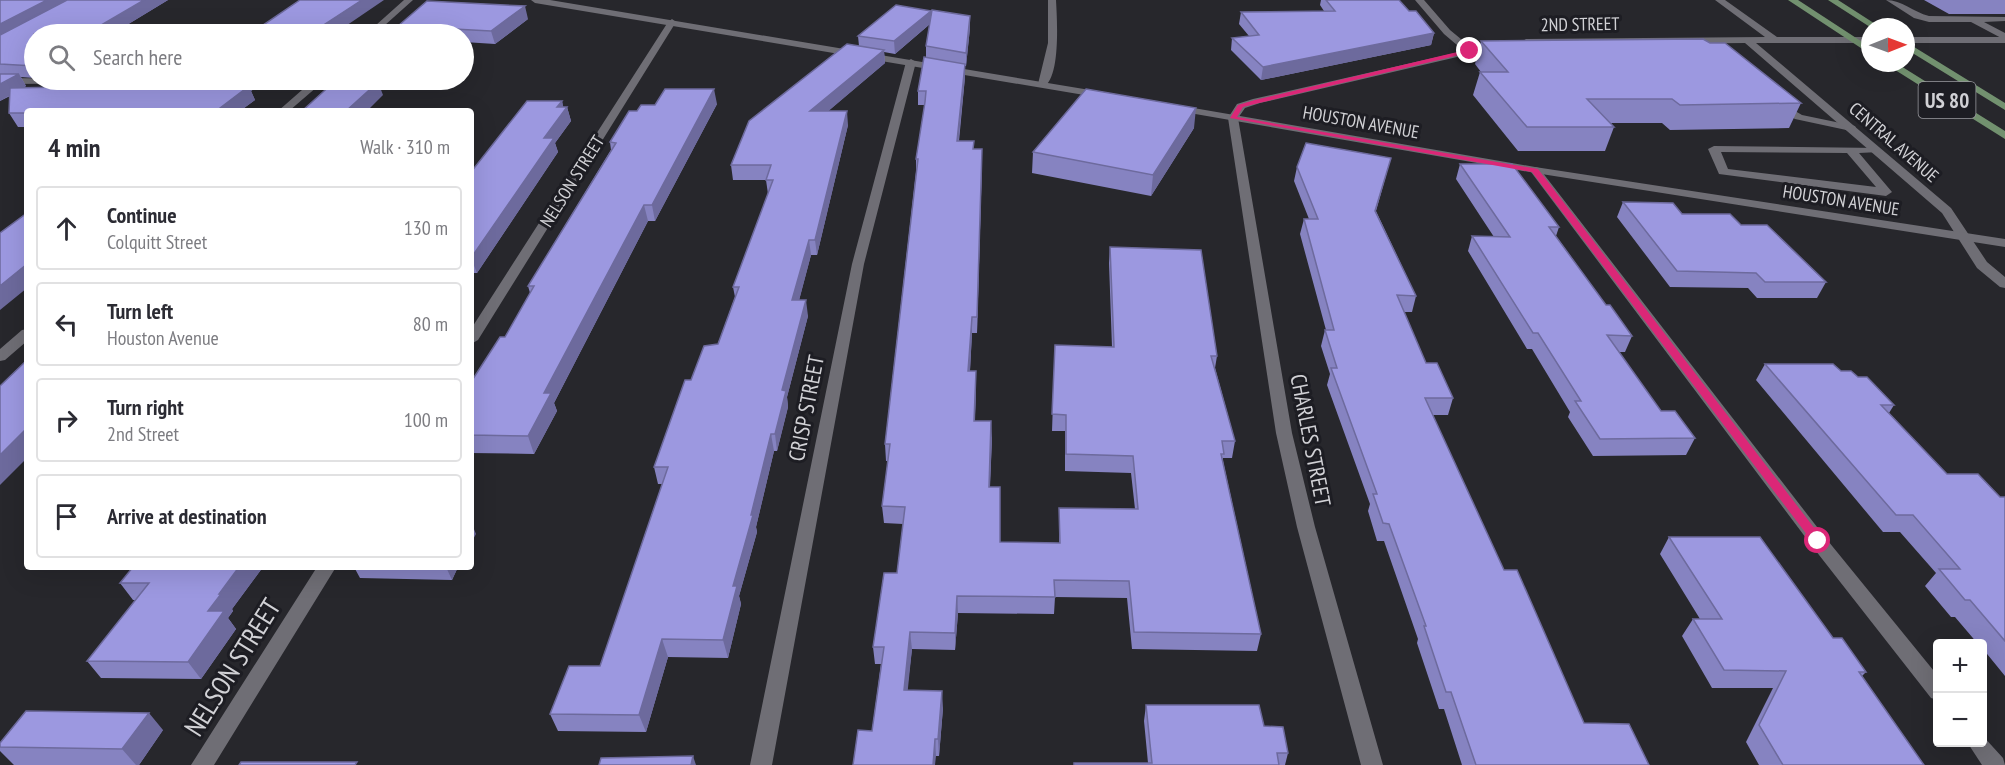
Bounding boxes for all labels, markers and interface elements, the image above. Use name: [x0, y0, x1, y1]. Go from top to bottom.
street label: 2ND STREET: [1540, 12, 1620, 36]
north arrow: [1861, 18, 1915, 72]
search box: [24, 24, 474, 90]
route end: [1456, 37, 1482, 63]
icon: search: [45, 41, 78, 74]
text: Search here: [93, 43, 182, 71]
road number: US 80: [1918, 82, 1976, 118]
street label: CENTRAL AVENUE: [1844, 97, 1944, 187]
street label: HOUSTON AVENUE: [1301, 100, 1421, 144]
text: 4 min: [48, 131, 101, 164]
street label: NELSON STREET: [535, 131, 609, 231]
text: Walk · 310 m: [360, 134, 450, 160]
street label: HOUSTON AVENUE: [1781, 179, 1901, 221]
text: Continue: [107, 201, 177, 229]
icon: ahead: [50, 212, 83, 245]
text: 130 m: [404, 215, 448, 241]
text: Colquitt Street: [107, 229, 207, 255]
text: Turn left: [107, 297, 173, 325]
icon: left: [50, 308, 83, 341]
text: 80 m: [413, 311, 448, 337]
text: Houston Avenue: [107, 325, 219, 351]
street label: CRISP STREET: [782, 352, 830, 463]
street label: CHARLES STREET: [1284, 372, 1338, 509]
text: Turn right: [107, 393, 184, 421]
icon: right: [50, 404, 83, 437]
text: 100 m: [404, 407, 448, 433]
text: 2nd Street: [107, 421, 179, 447]
icon: arrive: [50, 500, 83, 533]
text: Arrive at destination: [107, 502, 267, 530]
route start: [1804, 527, 1830, 553]
street label: NELSON STREET: [176, 592, 288, 742]
map controls: [1933, 639, 1987, 747]
button: +: [1933, 639, 1987, 693]
button: −: [1933, 693, 1987, 747]

